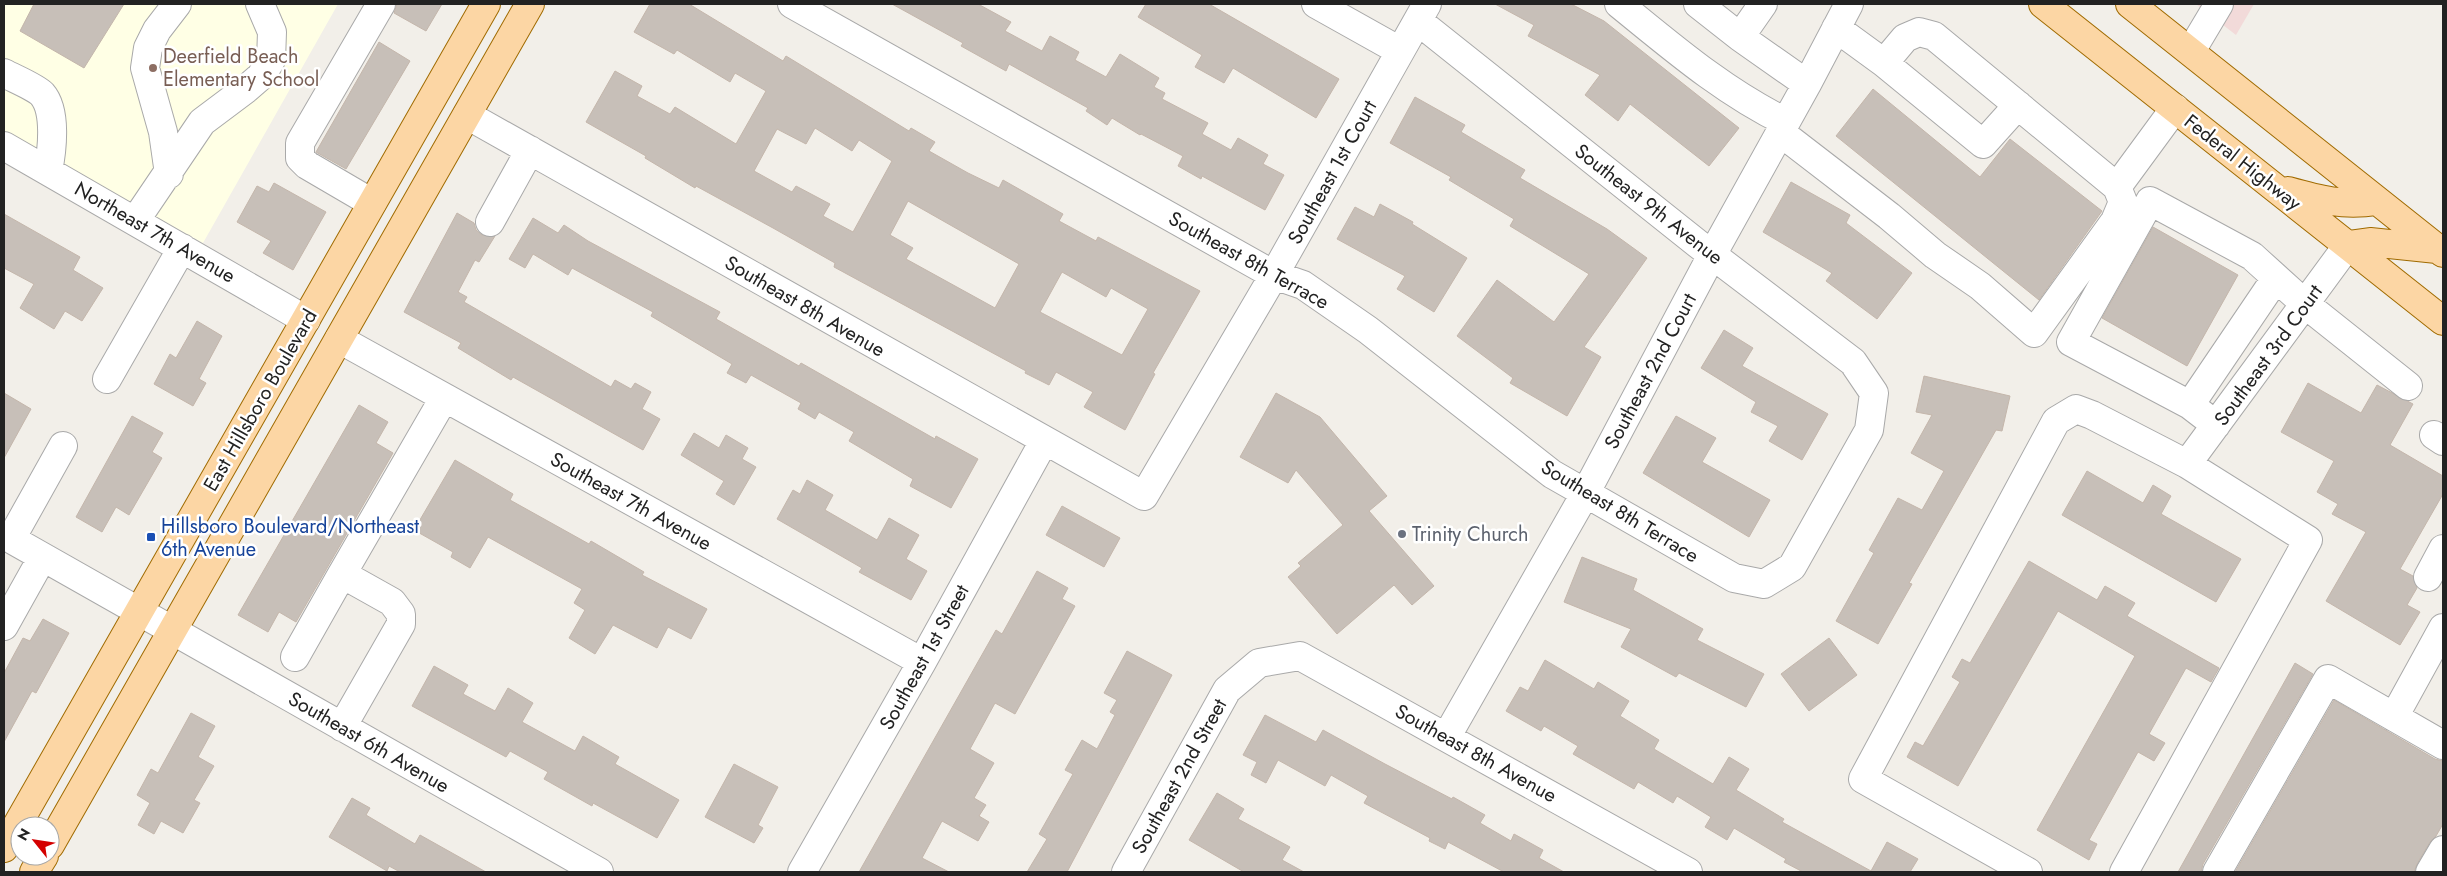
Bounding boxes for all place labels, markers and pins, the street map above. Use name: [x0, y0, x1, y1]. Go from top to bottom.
place label: Deerfield Beach Elementary School: [163, 42, 319, 94]
marker: Deerfield Beach Elementary School: [147, 62, 159, 74]
place label: Hillsboro Boulevard/Northeast 6th Avenue: [161, 512, 419, 564]
place label: Trinity Church: [1412, 520, 1528, 549]
marker: Trinity Church: [1396, 528, 1408, 540]
marker: Hillsboro Boulevard/Northeast 6th Avenue: [145, 531, 157, 543]

